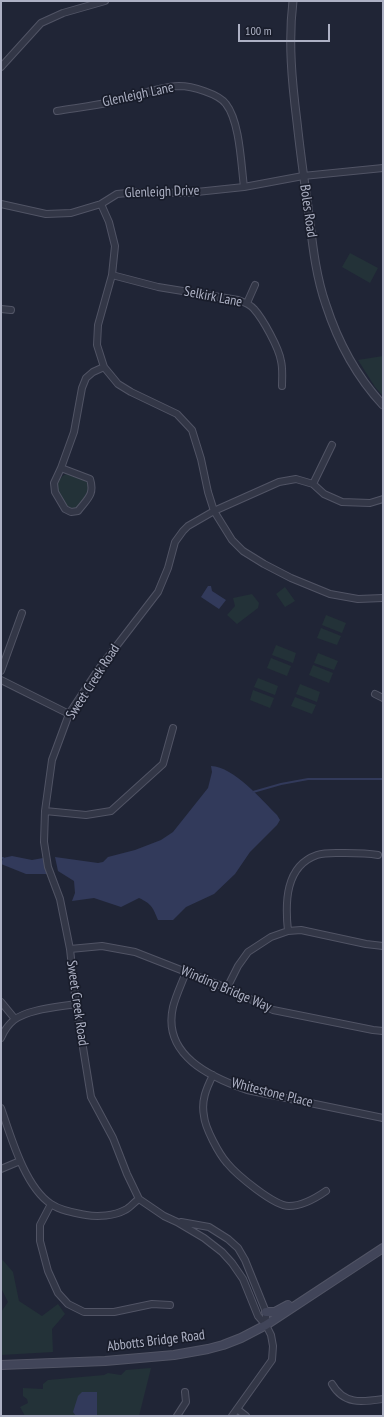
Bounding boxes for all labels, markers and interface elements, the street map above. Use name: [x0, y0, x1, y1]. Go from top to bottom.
scale bar: [240, 16, 332, 42]
text: 100 m: [245, 23, 272, 38]
street label: Glenleigh Lane: [101, 79, 175, 111]
street label: Glenleigh Drive: [124, 182, 200, 202]
street label: Boles Road: [296, 183, 320, 239]
street label: Selkirk Lane: [182, 283, 244, 311]
street label: Sweet Creek Road: [62, 641, 124, 723]
street label: Sweet Creek Road: [63, 959, 91, 1047]
street label: Winding Bridge Way: [178, 962, 274, 1016]
street label: Whitestone Place: [230, 1075, 314, 1111]
street label: Abbotts Bridge Road: [106, 1327, 206, 1355]

